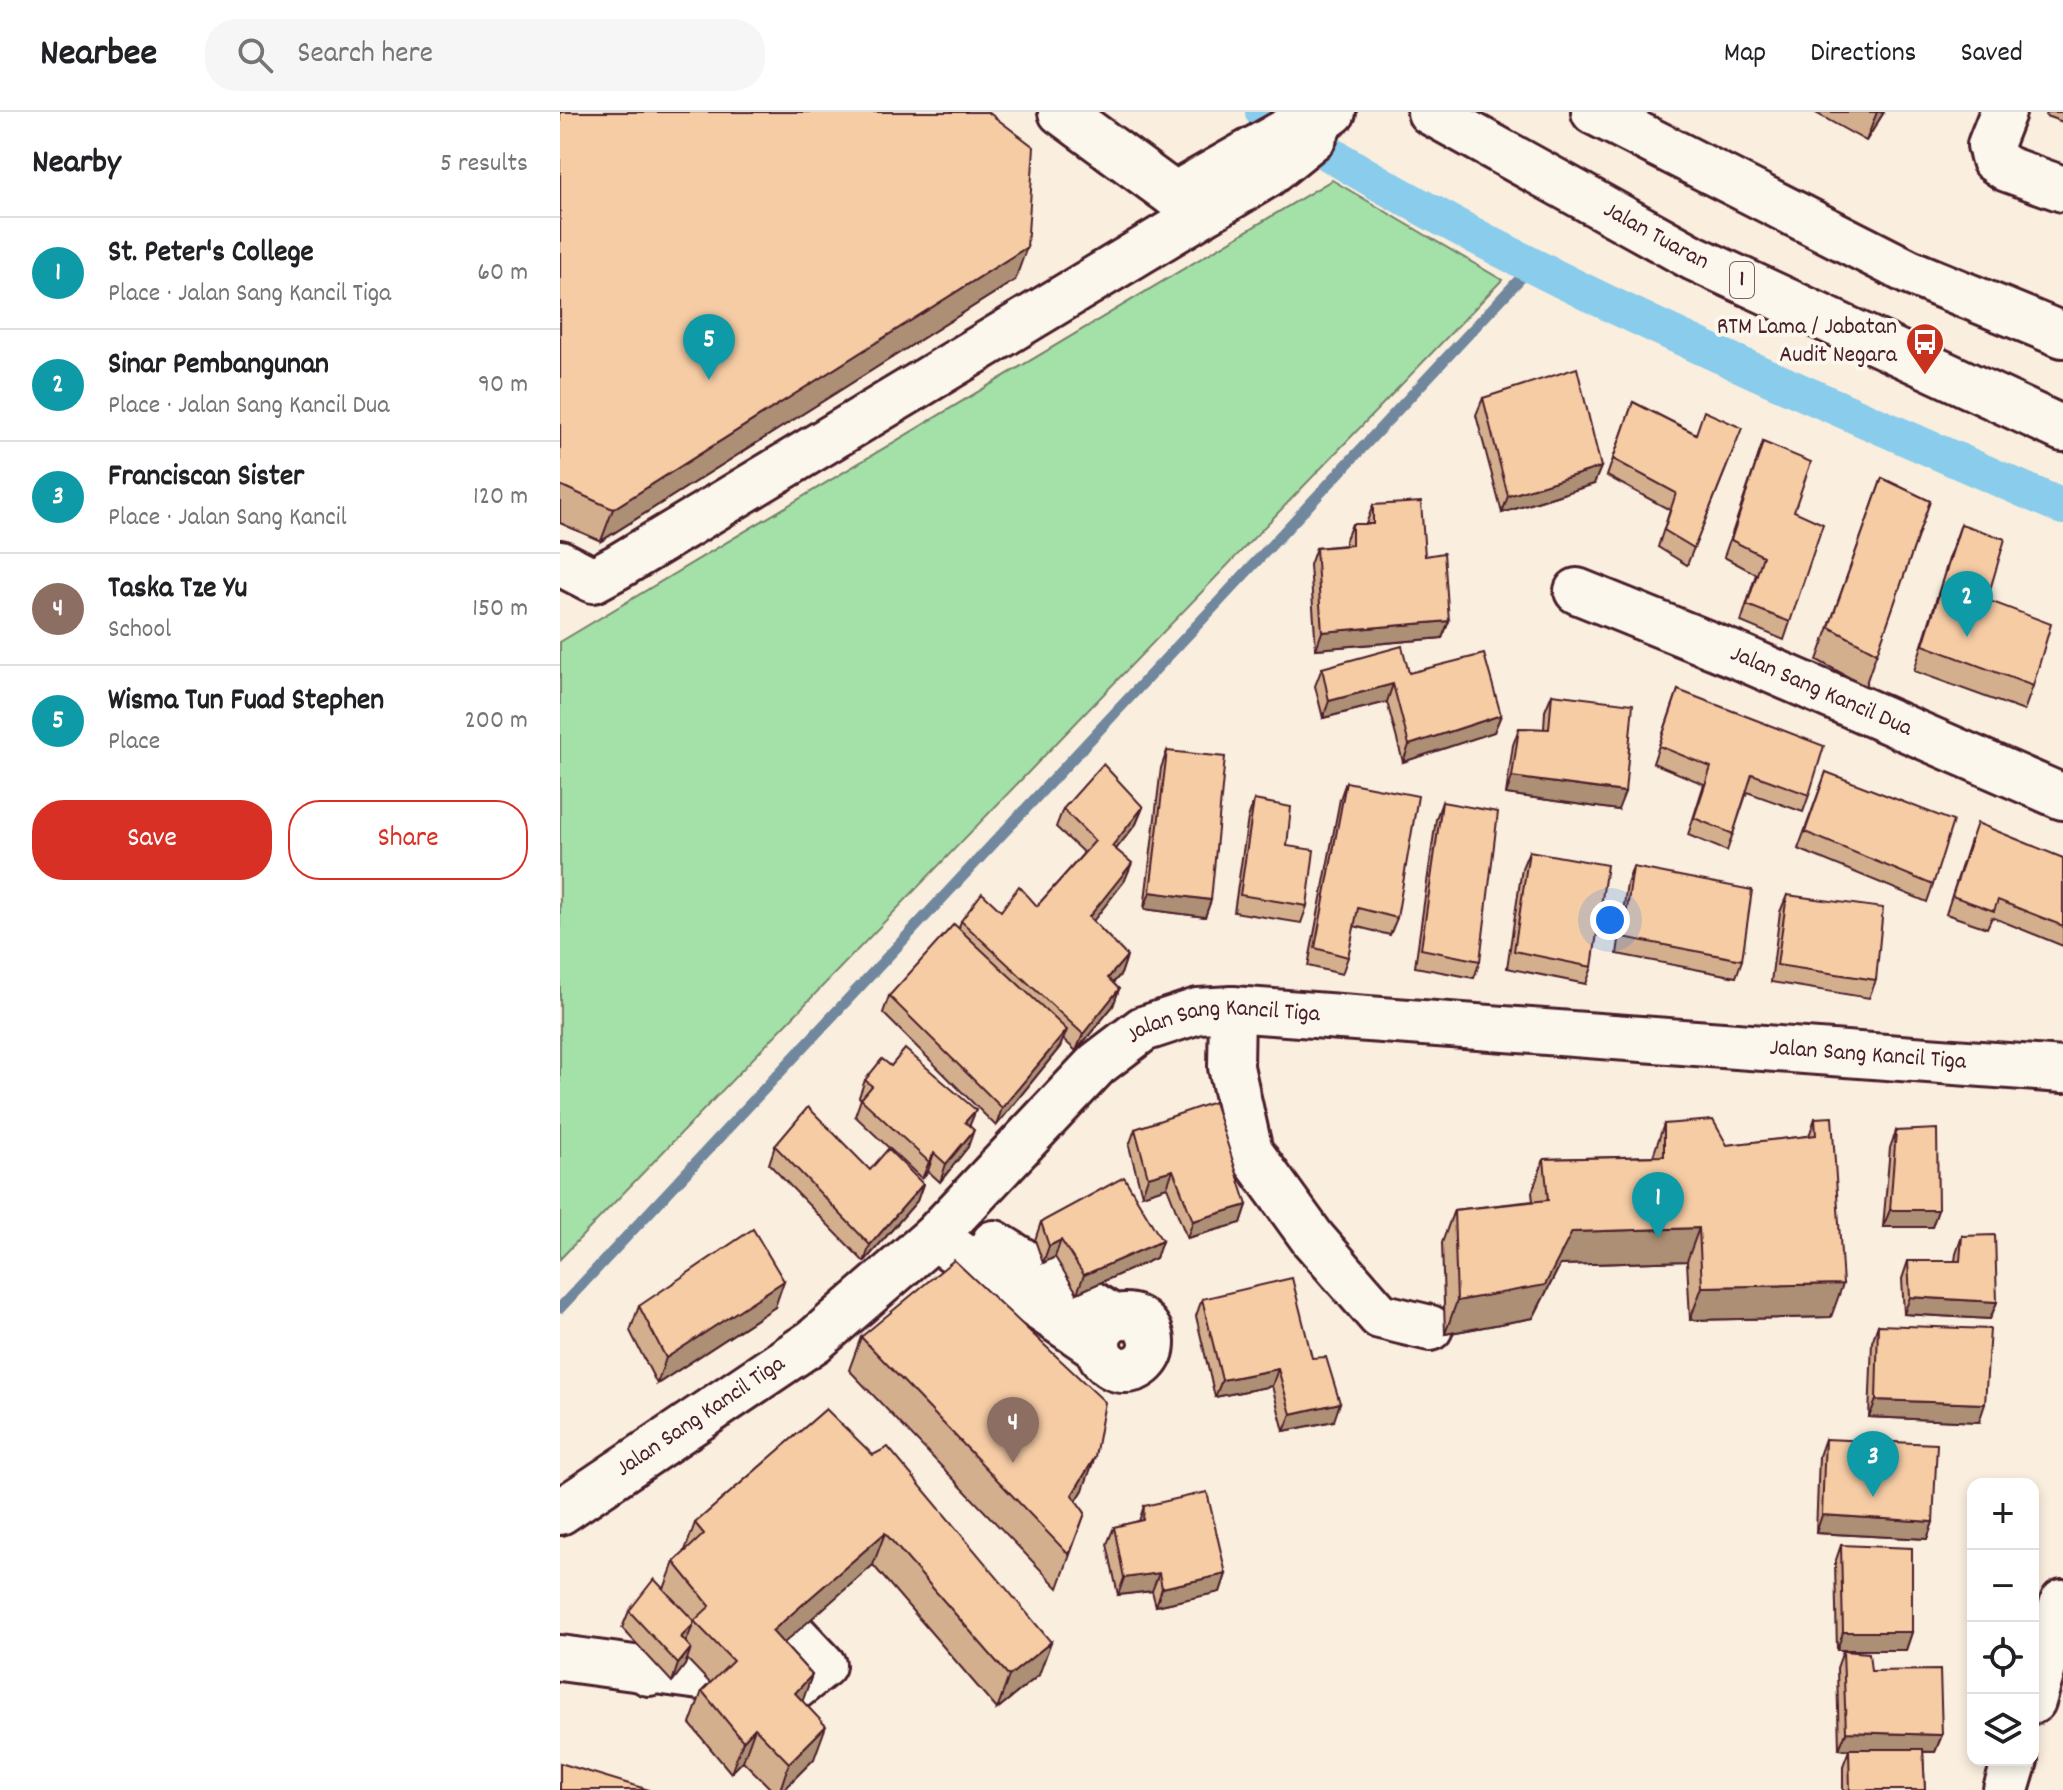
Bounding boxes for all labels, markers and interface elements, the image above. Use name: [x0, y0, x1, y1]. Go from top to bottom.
search box: [205, 19, 765, 91]
text: Nearbee: [40, 28, 157, 83]
icon: search: [233, 33, 277, 77]
text: Search here: [297, 34, 433, 77]
text: Map: [1724, 35, 1766, 75]
text: Directions: [1810, 35, 1916, 75]
text: Saved: [1960, 35, 2023, 75]
text: Nearby: [32, 140, 121, 189]
text: 5 results: [440, 146, 528, 183]
street label: Jalan Tuaran: [1597, 194, 1714, 279]
text: St. Peter's College: [108, 233, 314, 276]
text: 1: [55, 255, 61, 292]
text: 60 m: [477, 255, 528, 292]
road number: 1: [1730, 262, 1754, 298]
text: Place · Jalan Sang Kancil Tiga: [108, 276, 391, 313]
place label: RTM Lama / Jabatan Audit Negara: [1717, 311, 1898, 373]
pin: 5: [683, 314, 735, 380]
bus stop icon: RTM Lama / Jabatan Audit Negara: [1904, 321, 1946, 376]
text: Sinar Pembangunan: [108, 345, 329, 388]
text: 2: [52, 367, 64, 404]
text: 90 m: [478, 367, 528, 404]
text: Place · Jalan Sang Kancil Dua: [108, 388, 389, 425]
text: Franciscan Sister: [108, 457, 304, 500]
text: 3: [52, 479, 64, 516]
text: 120 m: [473, 479, 528, 516]
text: Place · Jalan Sang Kancil: [108, 500, 347, 537]
text: Taska Tze Yu: [108, 569, 247, 612]
pin: 2: [1941, 571, 1993, 637]
text: 4: [53, 591, 63, 628]
text: 150 m: [472, 591, 528, 628]
text: School: [108, 612, 171, 649]
street label: Jalan Sang Kancil Dua: [1725, 637, 1918, 747]
text: Wisma Tun Fuad Stephen: [108, 681, 384, 724]
text: 5: [52, 703, 64, 740]
text: 200 m: [464, 703, 528, 740]
text: Place: [108, 724, 160, 761]
button: Save: [32, 800, 272, 880]
button: Share: [288, 800, 528, 880]
your location: [1590, 900, 1630, 940]
street label: Jalan Sang Kancil Tiga: [1119, 992, 1322, 1053]
street label: Jalan Sang Kancil Tiga: [1768, 1032, 1968, 1080]
pin: 1: [1632, 1172, 1684, 1238]
street label: Jalan Sang Kancil Tiga: [610, 1348, 793, 1486]
pin: 4: [987, 1397, 1039, 1463]
pin: 3: [1847, 1431, 1899, 1497]
map controls: [1967, 1478, 2039, 1766]
button: +: [1967, 1478, 2039, 1550]
button: −: [1967, 1550, 2039, 1622]
button: locate: [1967, 1622, 2039, 1694]
button: layers: [1967, 1694, 2039, 1766]

